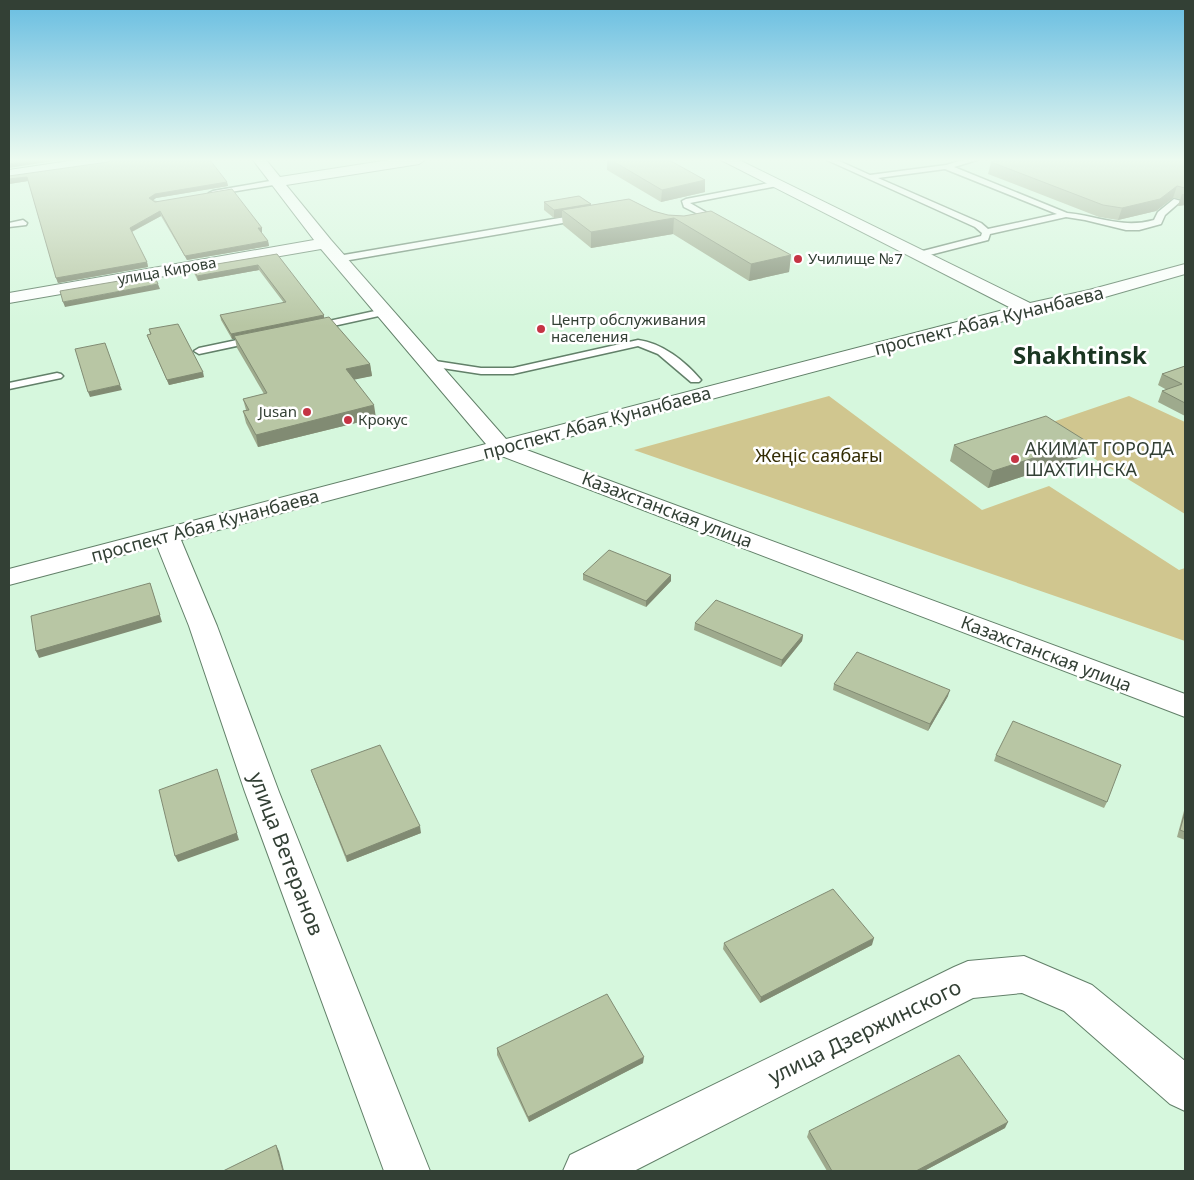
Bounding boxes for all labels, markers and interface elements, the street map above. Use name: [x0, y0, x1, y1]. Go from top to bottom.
place label: Училище №7: [808, 248, 903, 268]
street label: улица Кирова: [116, 251, 218, 289]
marker: Училище №7: [792, 253, 804, 265]
street label: проспект Абая Кунанбаева: [872, 280, 1106, 360]
place label: Центр обслуживания населения: [551, 309, 706, 346]
marker: Центр обслуживания населения: [535, 323, 547, 335]
district label: Shakhtinsk: [1013, 338, 1147, 371]
street label: проспект Абая Кунанбаева: [480, 380, 714, 464]
place label: Jusan: [257, 401, 297, 421]
marker: Jusan: [301, 406, 313, 418]
place label: Крокус: [358, 409, 408, 429]
marker: Крокус: [342, 414, 354, 426]
place label: АКИМАТ ГОРОДА ШАХТИНСКА: [1025, 436, 1175, 481]
park label: Жеңіс саябағы: [755, 443, 883, 467]
marker: АКИМАТ ГОРОДА ШАХТИНСКА: [1009, 453, 1021, 465]
street label: Казахстанская улица: [579, 465, 756, 553]
street label: проспект Абая Кунанбаева: [88, 483, 322, 567]
street label: Казахстанская улица: [958, 609, 1135, 697]
street label: улица Ветеранов: [243, 768, 331, 939]
street label: улица Дзержинского: [763, 972, 966, 1090]

